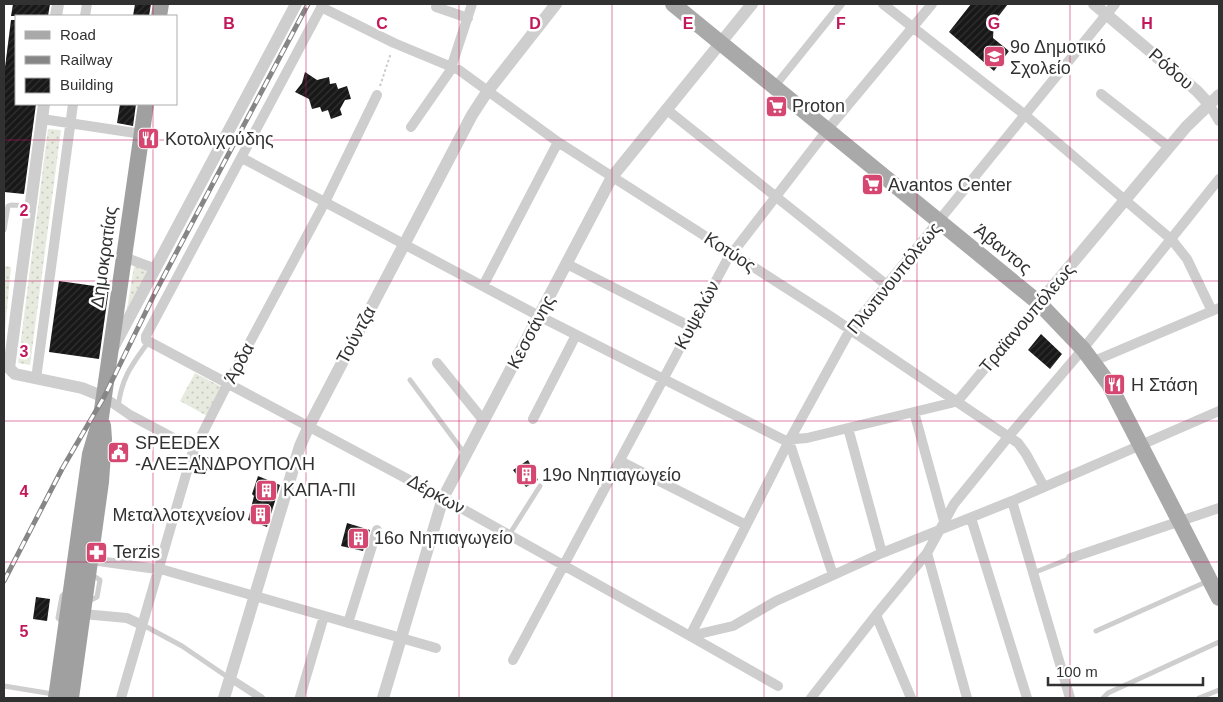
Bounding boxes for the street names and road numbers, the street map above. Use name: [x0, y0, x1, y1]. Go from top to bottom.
street label: Ρόδου: [1145, 44, 1197, 94]
street label: Δημοκρατίας: [87, 205, 121, 309]
street label: Πλωτινουπόλεως: [843, 218, 945, 338]
street label: Άβαντος: [971, 220, 1036, 278]
street label: Κοτύος: [701, 228, 760, 276]
street label: Τραϊανουπόλεως: [975, 259, 1079, 377]
street label: Κυψελών: [671, 277, 723, 353]
street label: Κεσσάνης: [503, 292, 559, 372]
street label: Τούντζα: [333, 303, 379, 367]
street label: Άρδα: [220, 339, 258, 387]
street label: Δέρκων: [404, 470, 468, 518]

